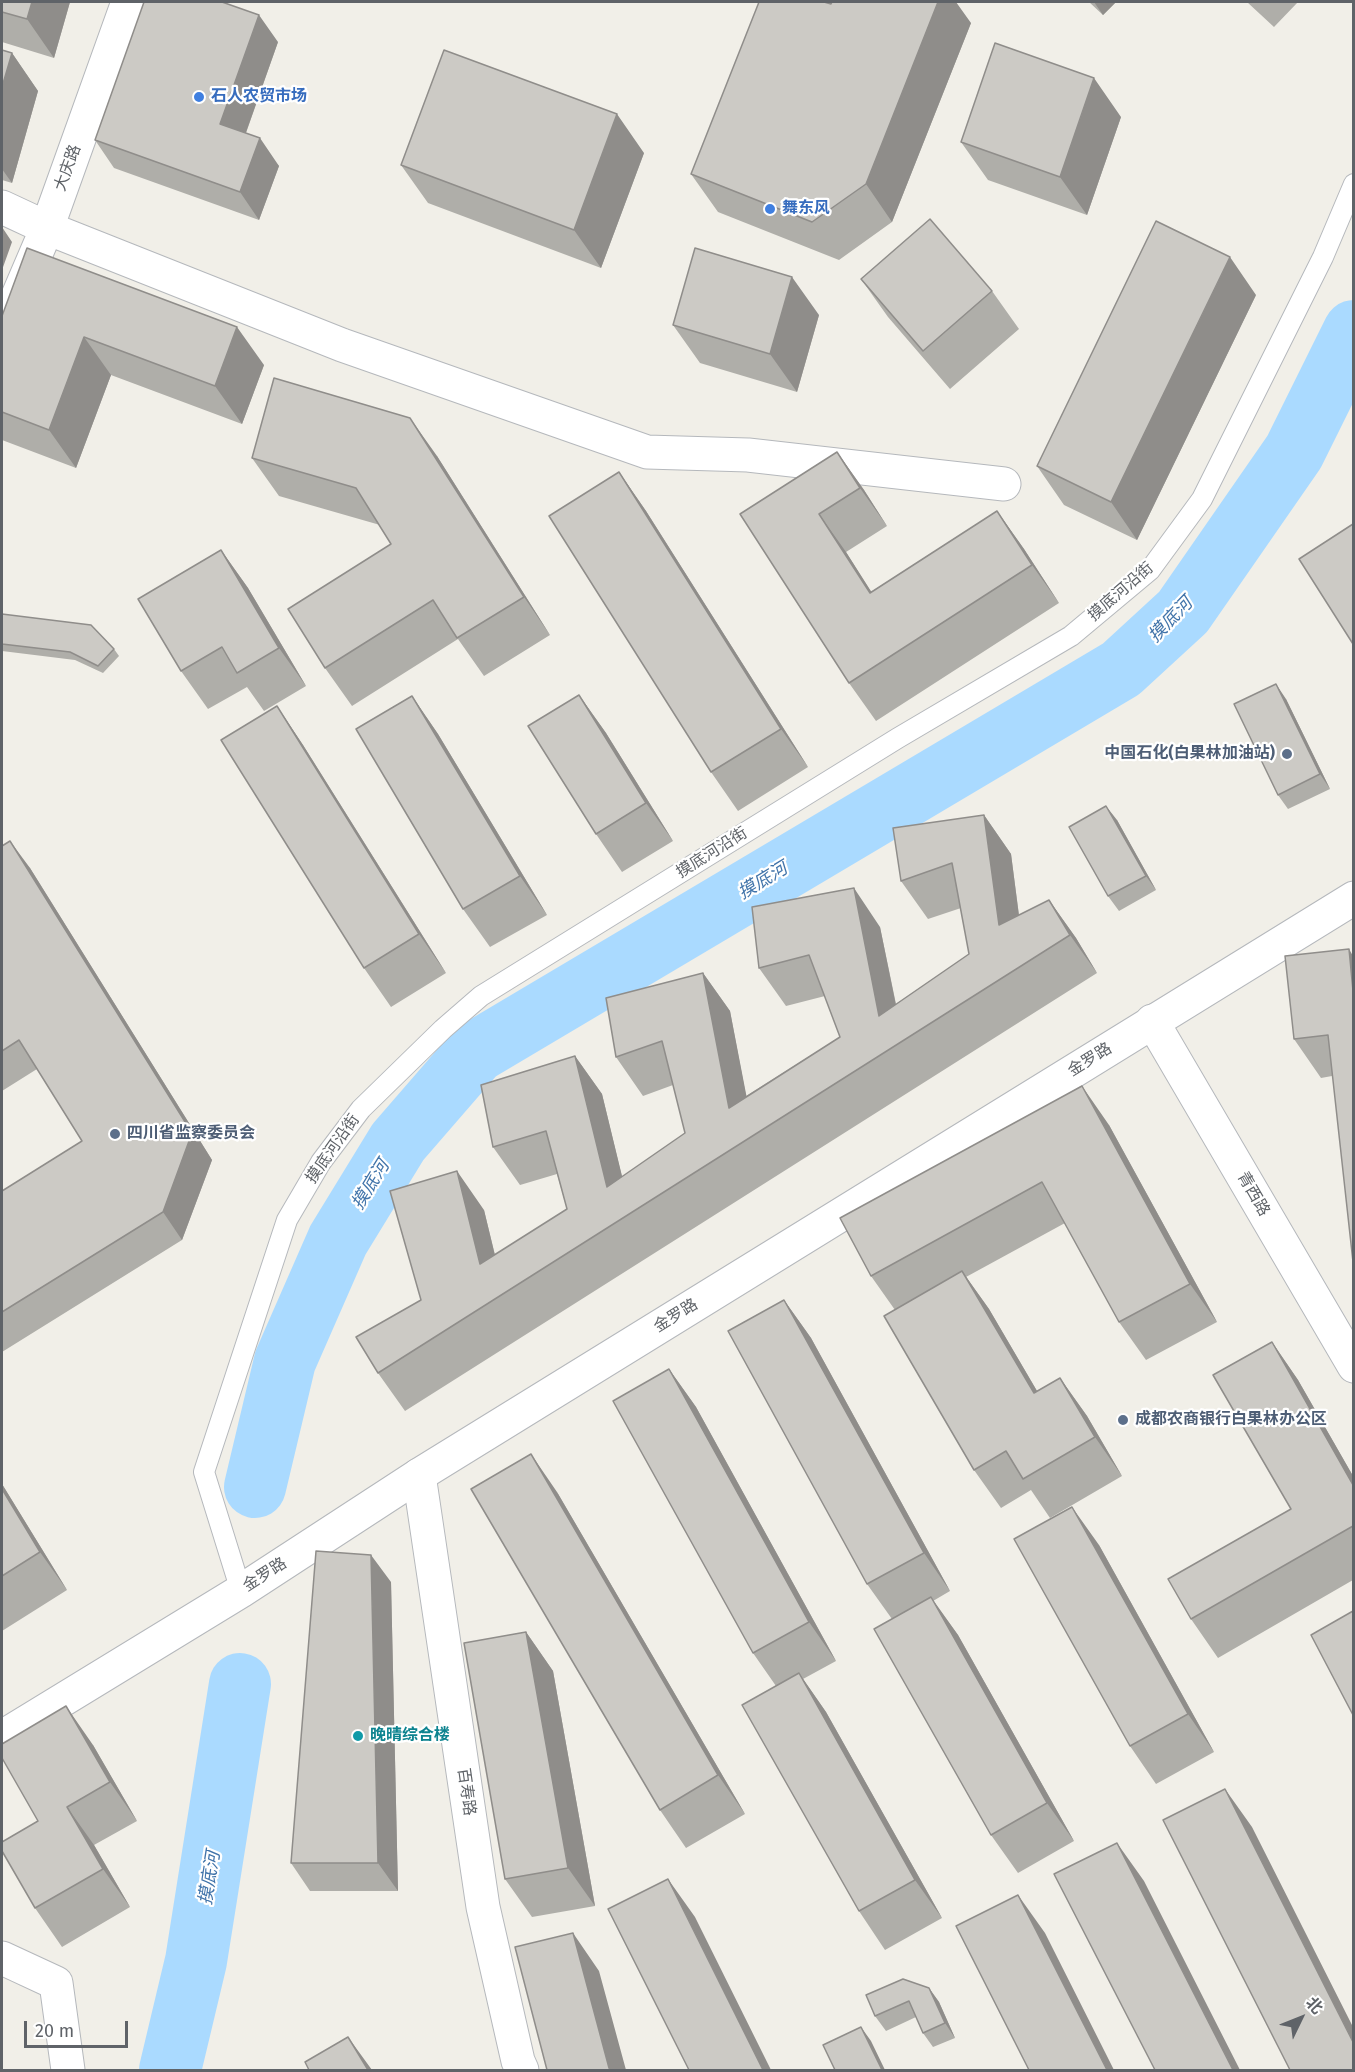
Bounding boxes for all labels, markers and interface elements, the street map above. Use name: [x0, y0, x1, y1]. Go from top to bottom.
place label: 石人农贸市场: [211, 87, 307, 107]
marker: 石人农贸市场: [192, 90, 206, 104]
street label: 大庆路: [51, 142, 85, 194]
place label: 舞东风: [782, 199, 830, 219]
marker: 舞东风: [763, 202, 777, 216]
street label: 摸底河沿街: [1085, 559, 1157, 625]
water label: 摸底河: [1144, 593, 1198, 647]
place label: 中国石化(白果林加油站): [1105, 744, 1275, 764]
marker: 中国石化(白果林加油站): [1280, 747, 1294, 761]
street label: 摸底河沿街: [673, 824, 751, 882]
water label: 摸底河: [734, 858, 792, 904]
street label: 金罗路: [1065, 1039, 1115, 1081]
street label: 摸底河沿街: [302, 1111, 364, 1187]
place label: 四川省监察委员会: [127, 1124, 255, 1144]
marker: 四川省监察委员会: [108, 1127, 122, 1141]
water label: 摸底河: [348, 1156, 394, 1214]
street label: 青西路: [1233, 1168, 1273, 1220]
street label: 金罗路: [651, 1295, 701, 1337]
place label: 成都农商银行白果林办公区: [1135, 1410, 1327, 1430]
marker: 成都农商银行白果林办公区: [1116, 1413, 1130, 1427]
street label: 金罗路: [240, 1554, 290, 1596]
place label: 晚晴综合楼: [370, 1726, 450, 1746]
marker: 晚晴综合楼: [351, 1729, 365, 1743]
street label: 百寿路: [453, 1767, 479, 1817]
water label: 摸底河: [195, 1850, 225, 1906]
north arrow: [1271, 1988, 1331, 2048]
text: 北: [1302, 1993, 1327, 2018]
scale bar: [27, 2009, 130, 2047]
text: 20 m: [35, 2020, 74, 2042]

